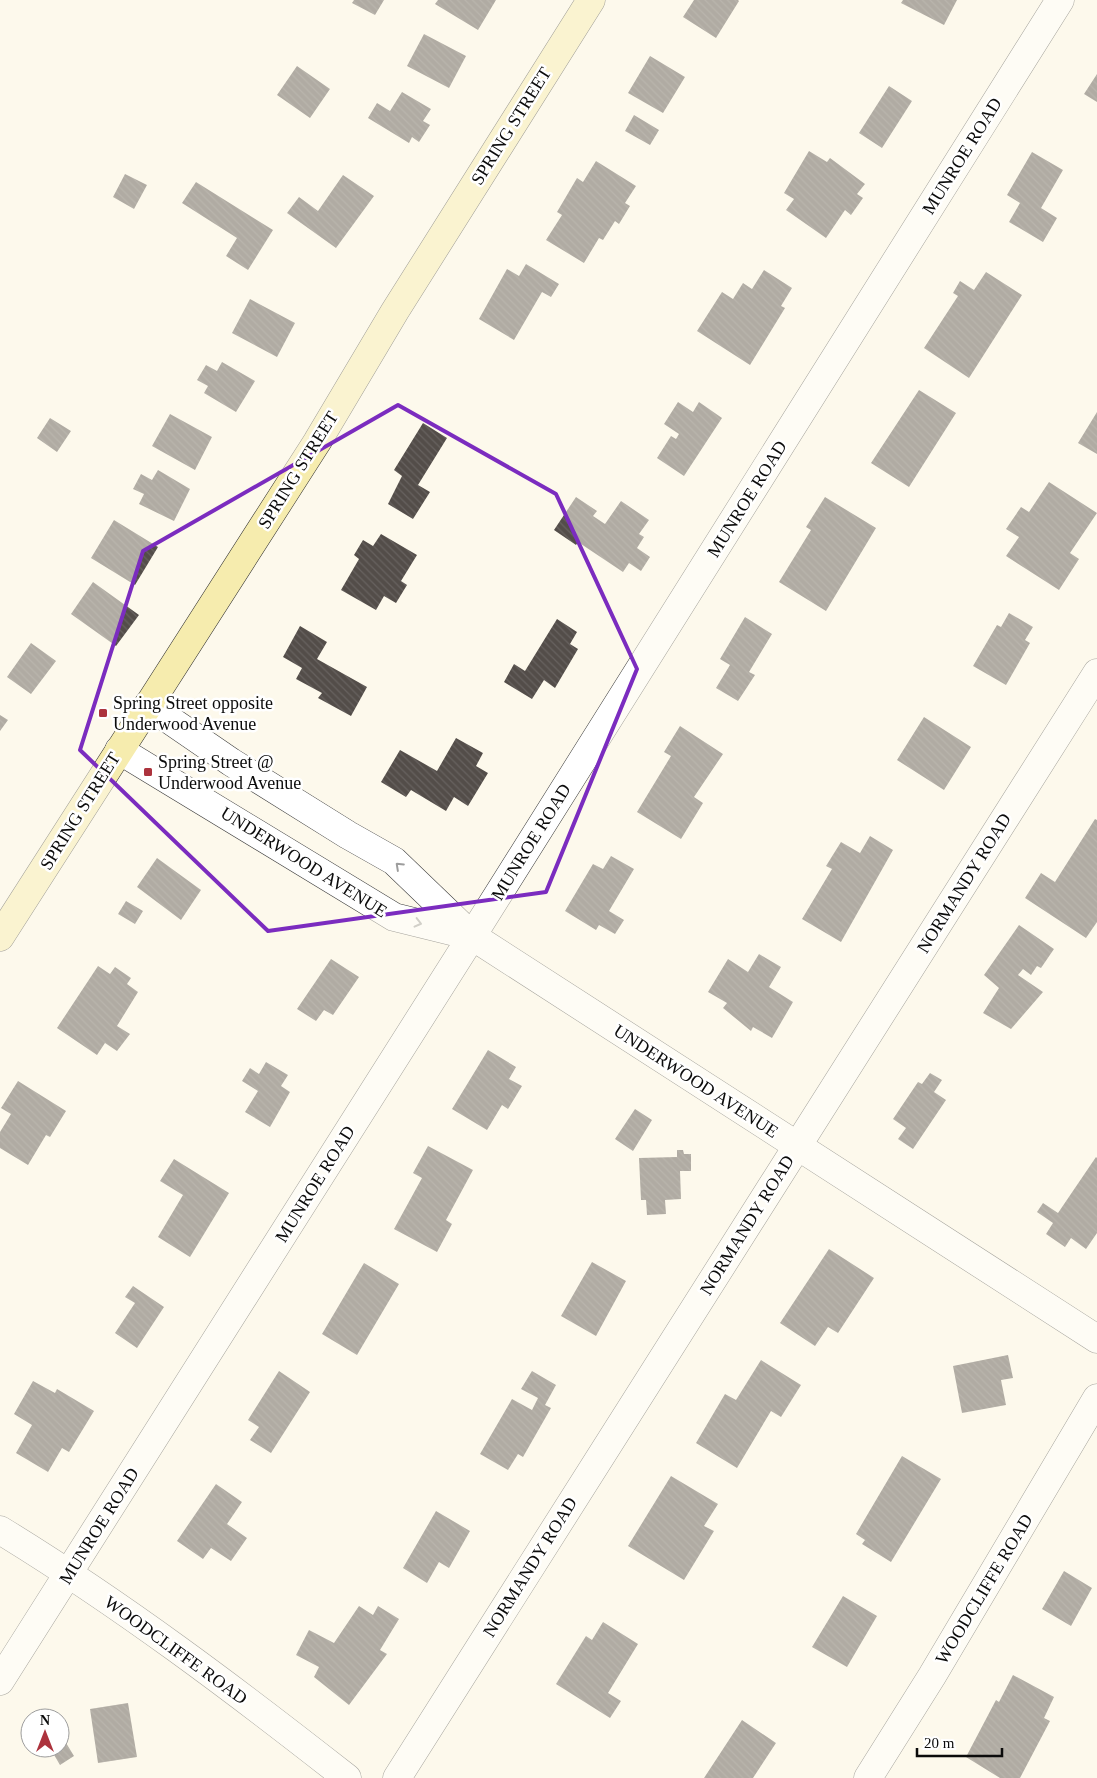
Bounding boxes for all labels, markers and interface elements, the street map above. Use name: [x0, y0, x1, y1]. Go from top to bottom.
street label: SPRING STREET: [467, 64, 555, 188]
street label: MUNROE ROAD: [918, 94, 1006, 218]
street label: SPRING STREET: [254, 408, 342, 532]
street label: MUNROE ROAD: [703, 437, 791, 561]
place label: Spring Street opposite Underwood Avenue: [113, 693, 273, 734]
marker: Spring Street opposite Underwood Avenue: [97, 707, 109, 719]
street label: SPRING STREET: [36, 749, 124, 873]
place label: Spring Street @ Underwood Avenue: [158, 752, 301, 793]
marker: Spring Street @ Underwood Avenue: [142, 766, 154, 778]
street label: MUNROE ROAD: [487, 780, 575, 904]
street label: UNDERWOOD AVENUE: [217, 803, 391, 921]
street label: NORMANDY ROAD: [913, 809, 1015, 957]
one-way arrow: [396, 863, 405, 872]
one-way arrow: [413, 917, 422, 928]
street label: UNDERWOOD AVENUE: [610, 1020, 782, 1142]
street label: MUNROE ROAD: [271, 1122, 359, 1246]
street label: NORMANDY ROAD: [696, 1151, 798, 1299]
street label: MUNROE ROAD: [55, 1464, 143, 1588]
street label: NORMANDY ROAD: [479, 1493, 581, 1641]
street label: WOODCLIFFE ROAD: [931, 1510, 1037, 1668]
street label: WOODCLIFFE ROAD: [101, 1592, 251, 1708]
north arrow: [20, 1708, 70, 1758]
text: N: [40, 1713, 50, 1728]
scale bar: [917, 1726, 1002, 1758]
text: 20 m: [924, 1735, 955, 1751]

